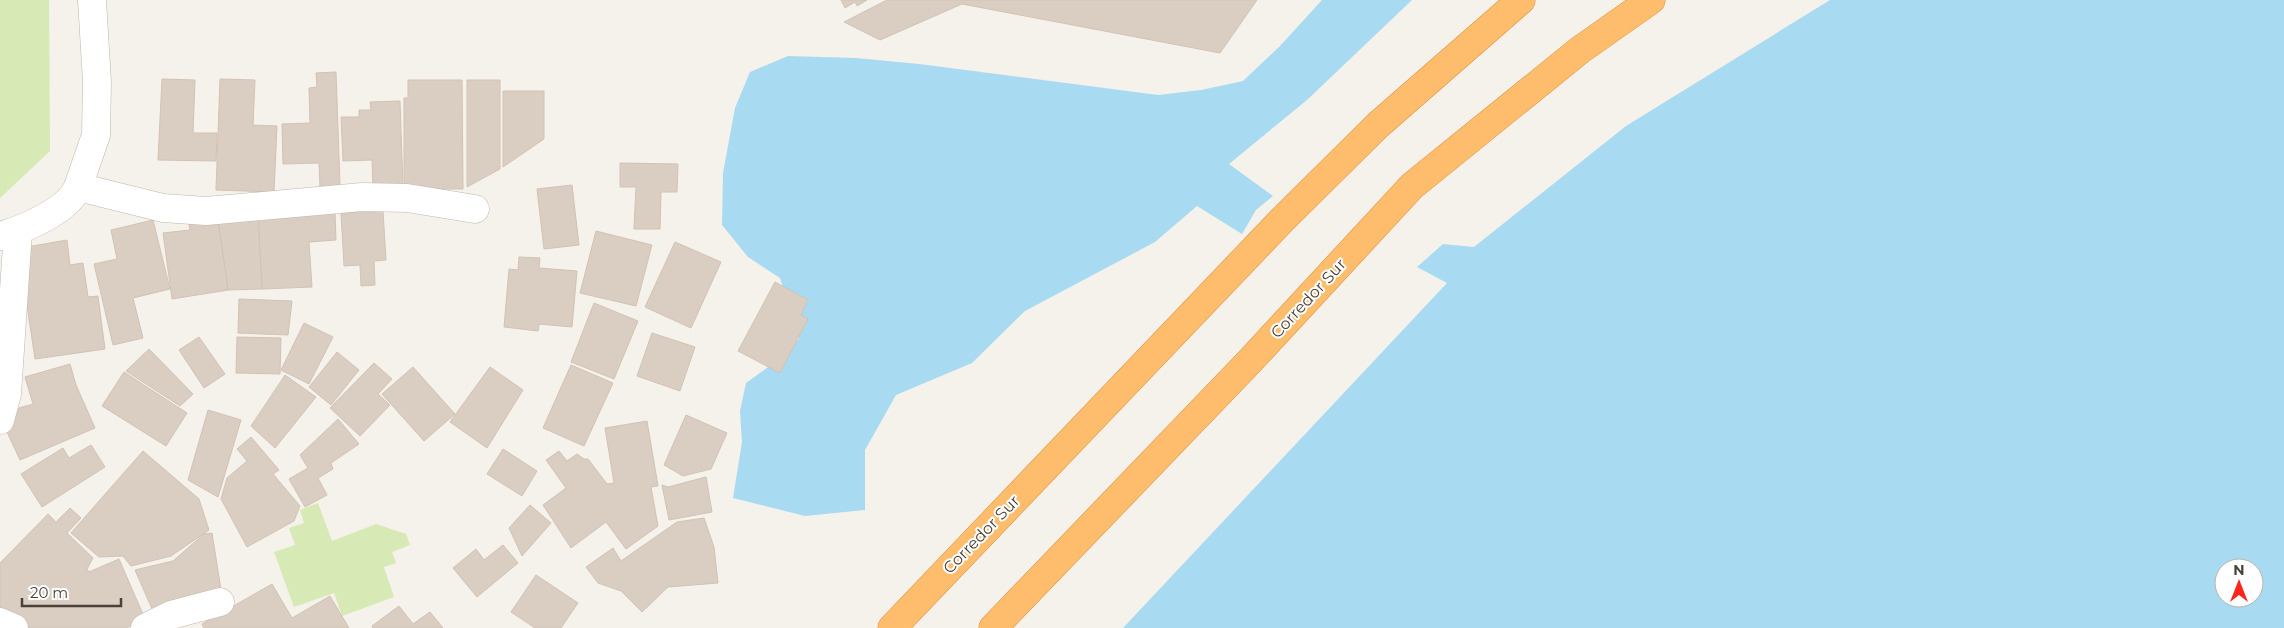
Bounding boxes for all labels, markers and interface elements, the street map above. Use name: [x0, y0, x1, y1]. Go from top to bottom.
street label: Corredor Sur: [1267, 255, 1350, 342]
street label: Corredor Sur: [939, 491, 1024, 578]
north arrow: [2214, 558, 2264, 608]
text: N: [2233, 561, 2245, 579]
scale bar: [22, 576, 121, 608]
text: 20 m: [30, 583, 68, 602]

